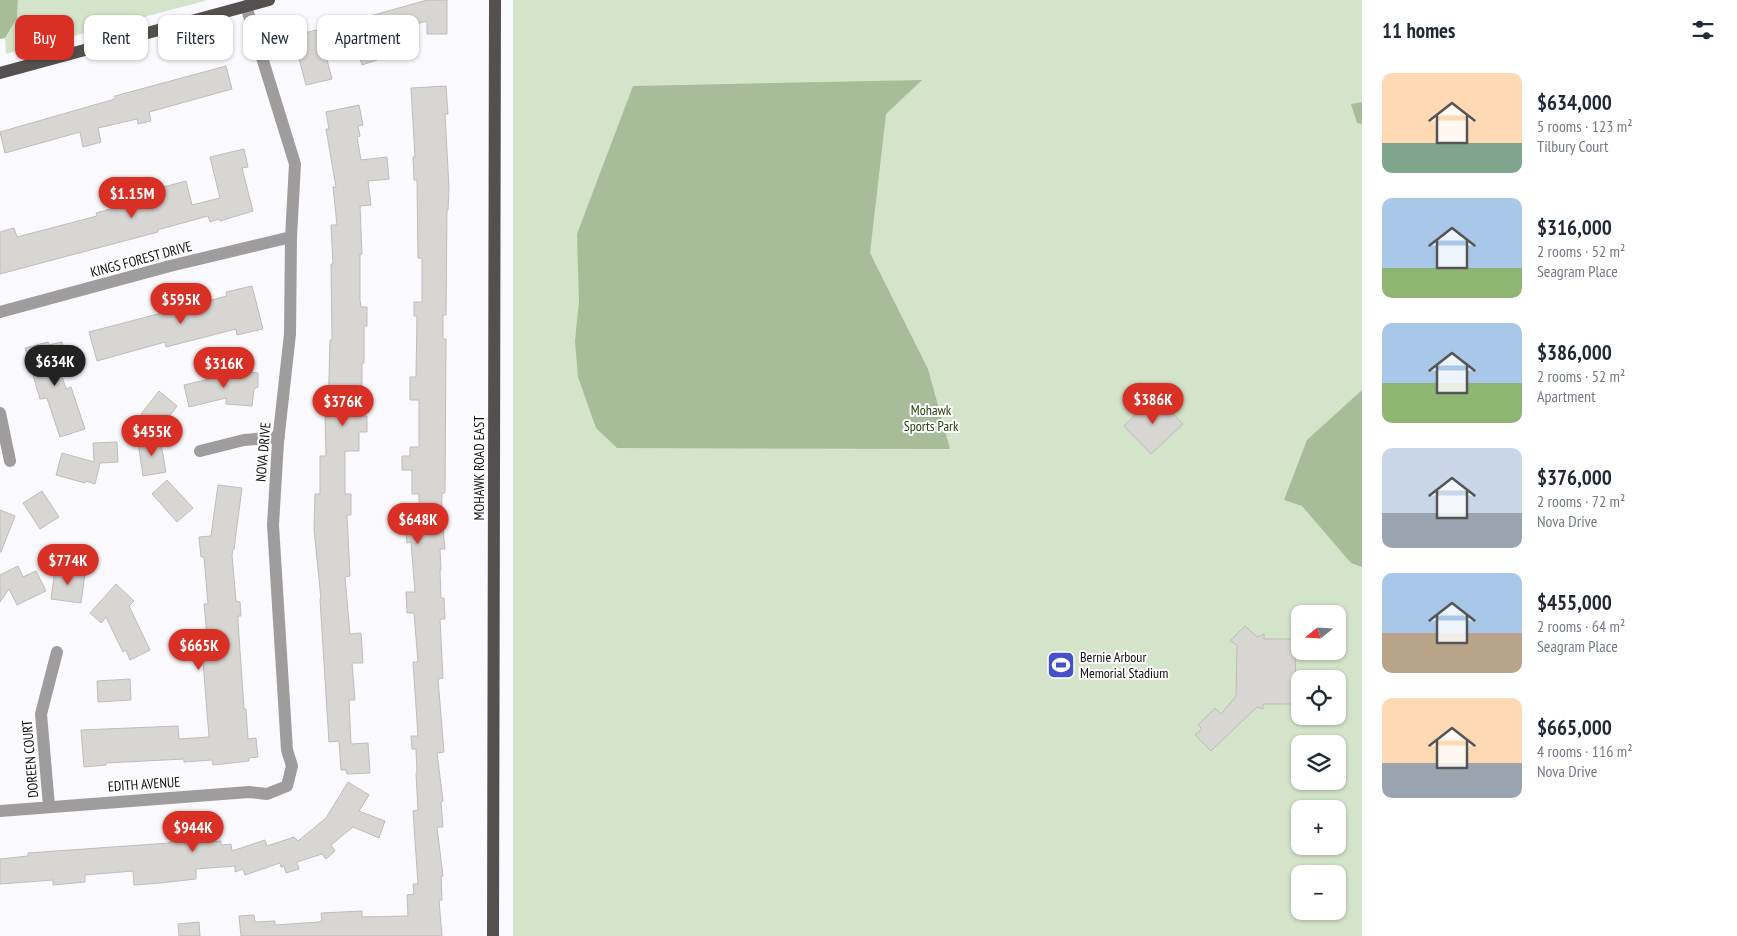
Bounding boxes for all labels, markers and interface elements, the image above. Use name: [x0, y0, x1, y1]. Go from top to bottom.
chip: Buy: [15, 15, 74, 60]
chip: Rent: [84, 15, 148, 60]
chip: Filters: [158, 15, 233, 60]
chip: New: [243, 15, 307, 60]
chip: Apartment: [317, 15, 419, 60]
icon: filters: [1689, 16, 1717, 44]
text: 11 homes: [1382, 17, 1455, 44]
text: $634,000: [1537, 89, 1612, 116]
icon: home: [1422, 93, 1482, 153]
text: 5 rooms · 123 m²: [1537, 116, 1633, 136]
text: Tilbury Court: [1537, 136, 1608, 156]
pin: $1.15M: [91, 176, 173, 219]
text: $1.15M: [110, 183, 154, 203]
text: $316,000: [1537, 214, 1612, 241]
icon: home: [1422, 218, 1482, 278]
street label: KINGS FOREST DRIVE: [88, 237, 194, 281]
text: 2 rooms · 52 m²: [1537, 241, 1625, 261]
text: Seagram Place: [1537, 261, 1618, 281]
pin: $595K: [146, 282, 216, 325]
text: $595K: [162, 289, 200, 309]
text: $386,000: [1537, 339, 1612, 366]
icon: home: [1422, 343, 1482, 403]
pin: $634K: [20, 344, 90, 387]
pin: $316K: [189, 346, 259, 389]
text: $634K: [36, 351, 74, 371]
text: $316K: [205, 353, 243, 373]
text: 2 rooms · 52 m²: [1537, 366, 1625, 386]
pin: $386K: [1118, 382, 1188, 425]
pin: $376K: [308, 384, 378, 427]
text: Apartment: [1537, 386, 1596, 406]
text: $386K: [1134, 389, 1172, 409]
text: $376K: [324, 391, 362, 411]
park label: Mohawk Sports Park: [904, 401, 959, 435]
pin: $455K: [117, 414, 187, 457]
street label: MOHAWK ROAD EAST: [470, 415, 488, 520]
text: $455K: [133, 421, 171, 441]
street label: NOVA DRIVE: [251, 421, 275, 483]
text: $376,000: [1537, 464, 1612, 491]
icon: home: [1422, 468, 1482, 528]
text: 2 rooms · 72 m²: [1537, 491, 1625, 511]
pin: $648K: [383, 502, 453, 545]
text: $648K: [399, 509, 437, 529]
text: Nova Drive: [1537, 511, 1597, 531]
pin: $774K: [33, 544, 103, 586]
text: $774K: [49, 550, 87, 570]
text: $455,000: [1537, 589, 1612, 616]
icon: home: [1422, 593, 1482, 653]
north arrow: [1291, 605, 1346, 660]
map controls: [1291, 605, 1346, 920]
text: 2 rooms · 64 m²: [1537, 616, 1625, 636]
pin: $665K: [164, 628, 234, 671]
text: $665K: [180, 635, 218, 655]
text: Seagram Place: [1537, 636, 1618, 656]
place label: Bernie Arbour Memorial Stadium: [1080, 648, 1168, 682]
sports icon: Bernie Arbour Memorial Stadium: [1046, 650, 1076, 680]
button: locate: [1291, 670, 1346, 725]
text: $665,000: [1537, 714, 1612, 741]
icon: home: [1422, 718, 1482, 778]
street label: DOREEN COURT: [18, 719, 42, 798]
button: layers: [1291, 735, 1346, 790]
text: 4 rooms · 116 m²: [1537, 741, 1633, 761]
text: Nova Drive: [1537, 761, 1597, 781]
street label: EDITH AVENUE: [107, 772, 181, 796]
button: +: [1291, 800, 1346, 855]
pin: $944K: [158, 810, 228, 853]
text: $944K: [174, 817, 212, 837]
button: −: [1291, 865, 1346, 920]

